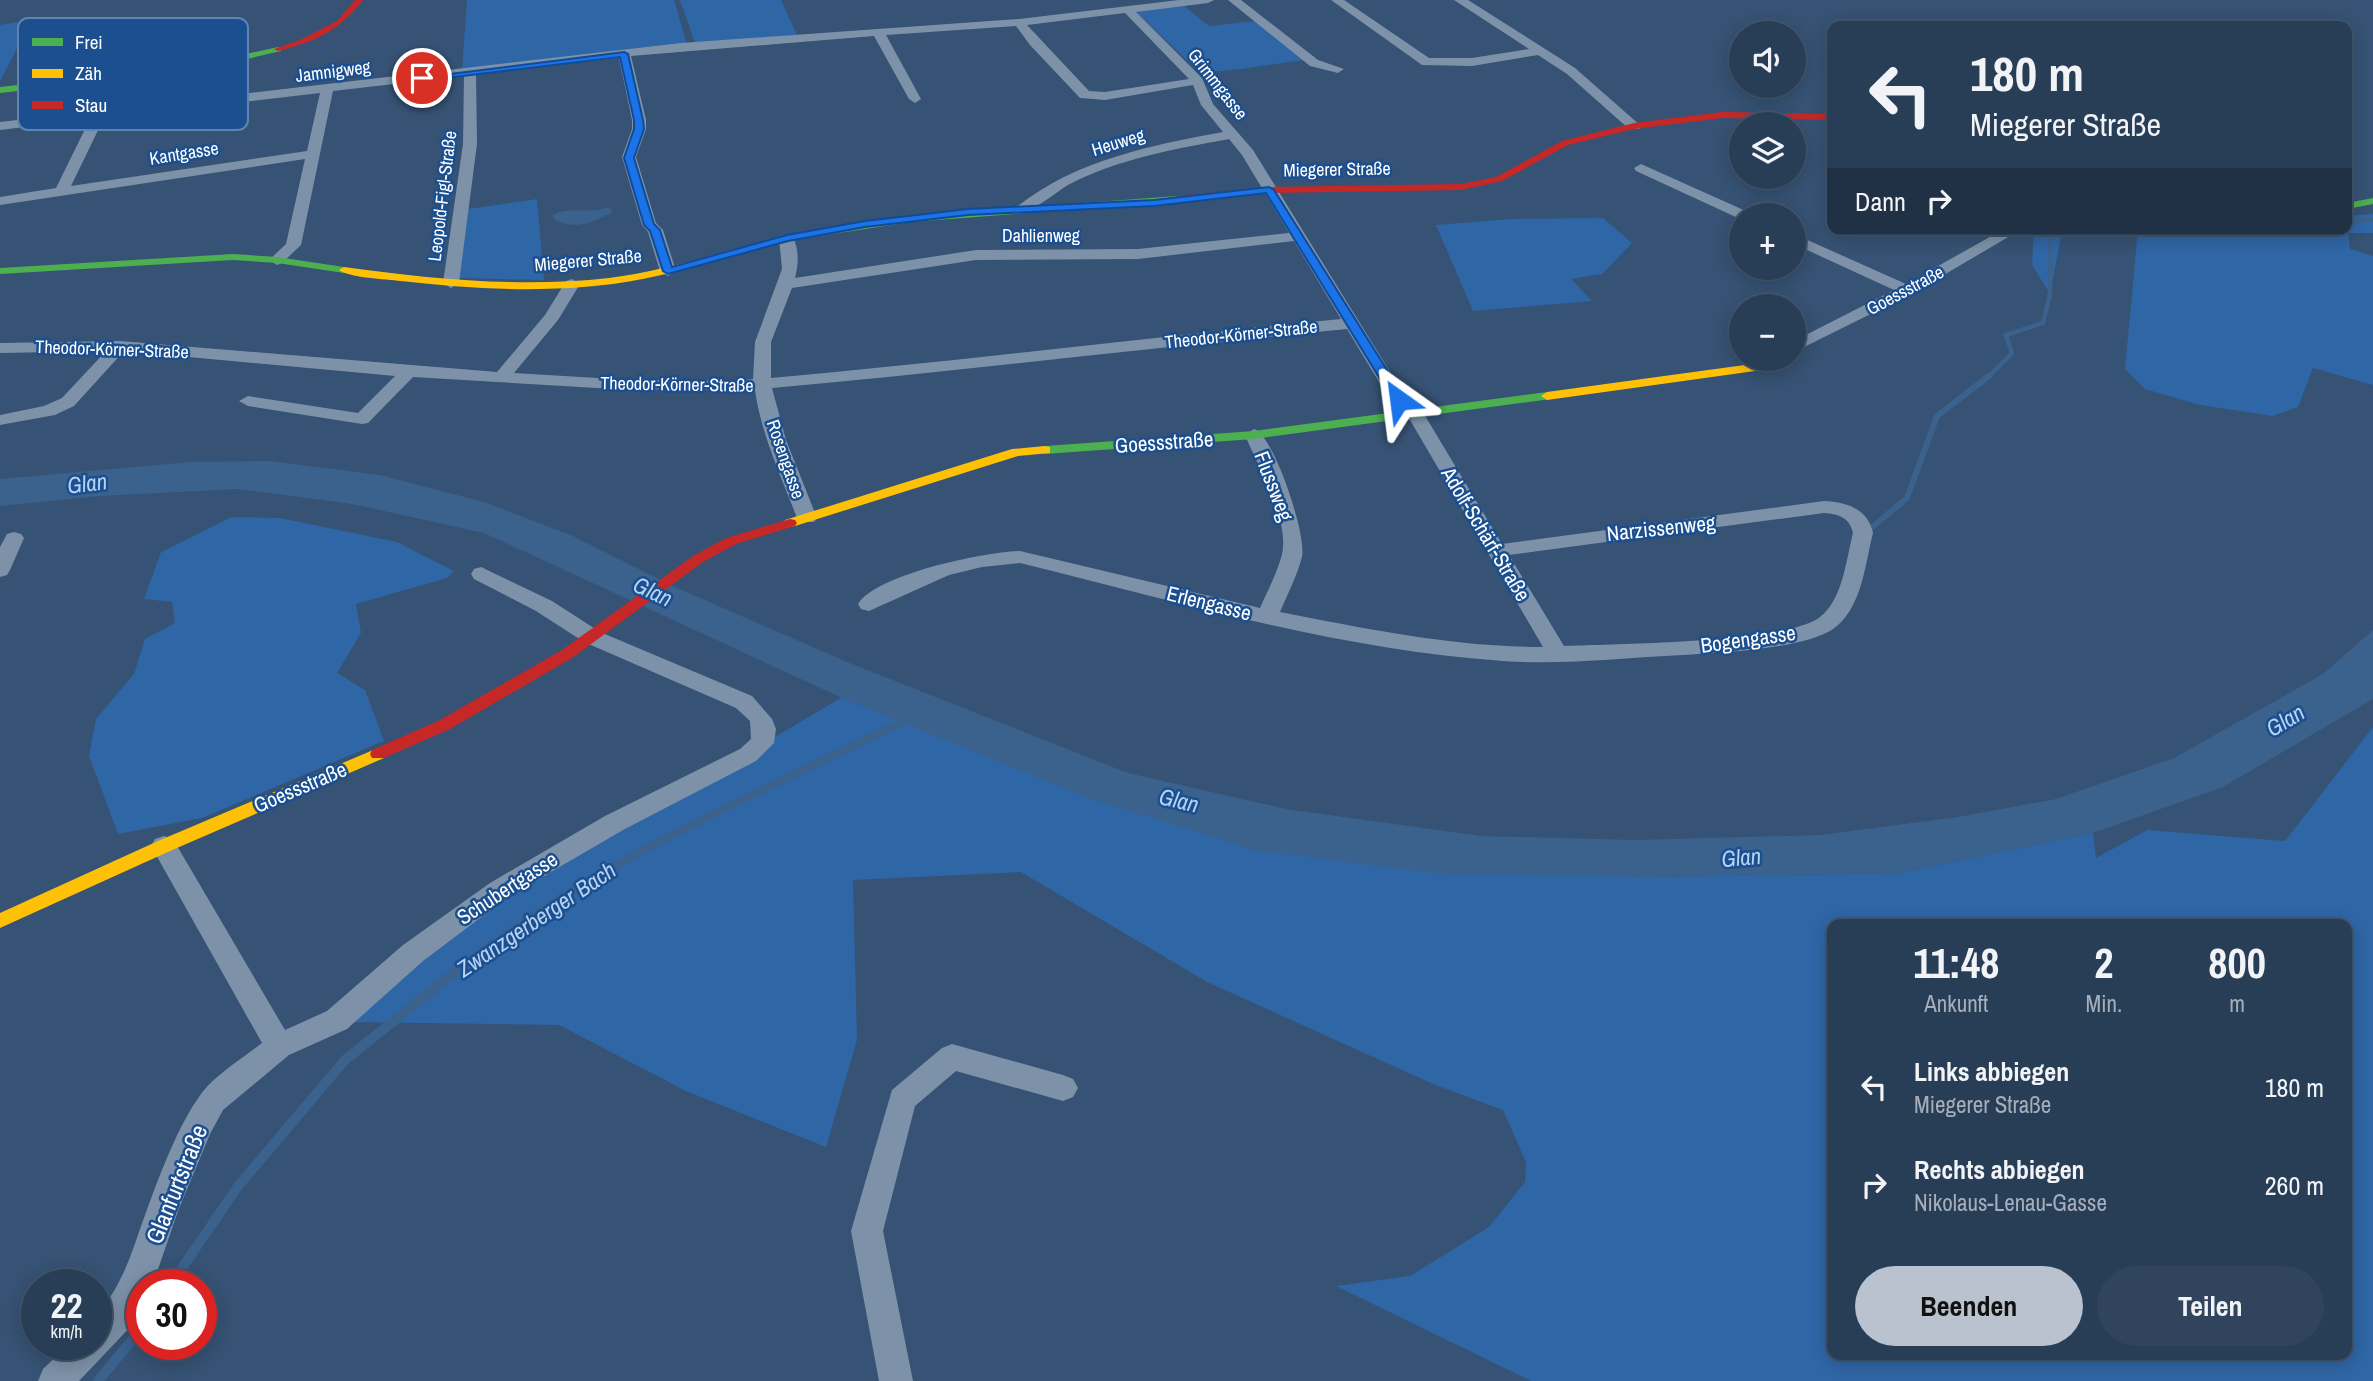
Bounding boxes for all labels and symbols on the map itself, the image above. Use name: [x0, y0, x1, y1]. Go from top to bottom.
legend: [18, 18, 248, 130]
text: Frei: [75, 29, 103, 55]
street label: Grimmgasse: [1182, 43, 1254, 125]
pin: [392, 48, 452, 108]
street label: Jamnigweg: [294, 54, 373, 88]
text: Zäh: [75, 60, 102, 86]
text: Stau: [75, 92, 107, 118]
street label: Heuweg: [1088, 122, 1148, 162]
street label: Leopold-Figl-Straße: [422, 129, 462, 263]
street label: Kantgasse: [148, 135, 220, 171]
street label: Miegerer Straße: [1283, 156, 1391, 182]
street label: Dahlienweg: [1002, 223, 1081, 248]
street label: Miegerer Straße: [533, 243, 643, 277]
street label: Goessstraße: [1862, 259, 1948, 321]
street label: Theodor-Körner-Straße: [1163, 314, 1319, 354]
street label: Theodor-Körner-Straße: [35, 334, 189, 364]
position arrow: [1362, 363, 1436, 437]
street label: Theodor-Körner-Straße: [600, 370, 754, 398]
street label: Rosengasse: [761, 416, 811, 502]
street label: Goessstraße: [1114, 424, 1214, 460]
street label: Flussweg: [1247, 447, 1301, 526]
street label: Adolf-Schärf-Straße: [1434, 460, 1538, 607]
water label: Glan: [65, 465, 109, 501]
street label: Narzissenweg: [1605, 508, 1717, 548]
water label: Glan: [628, 569, 678, 613]
street label: Erlengasse: [1164, 579, 1254, 627]
street label: Bogengasse: [1699, 618, 1797, 660]
water label: Glan: [2260, 696, 2310, 744]
street label: Goessstraße: [249, 754, 351, 820]
water label: Glan: [1156, 780, 1202, 820]
water label: Glan: [1720, 840, 1762, 874]
street label: Schubertgasse: [451, 845, 563, 931]
water label: Zwanzgerberger Bach: [450, 854, 622, 984]
street label: Glanfurtstraße: [138, 1120, 214, 1248]
speed limit sign: 30: [126, 1269, 217, 1360]

